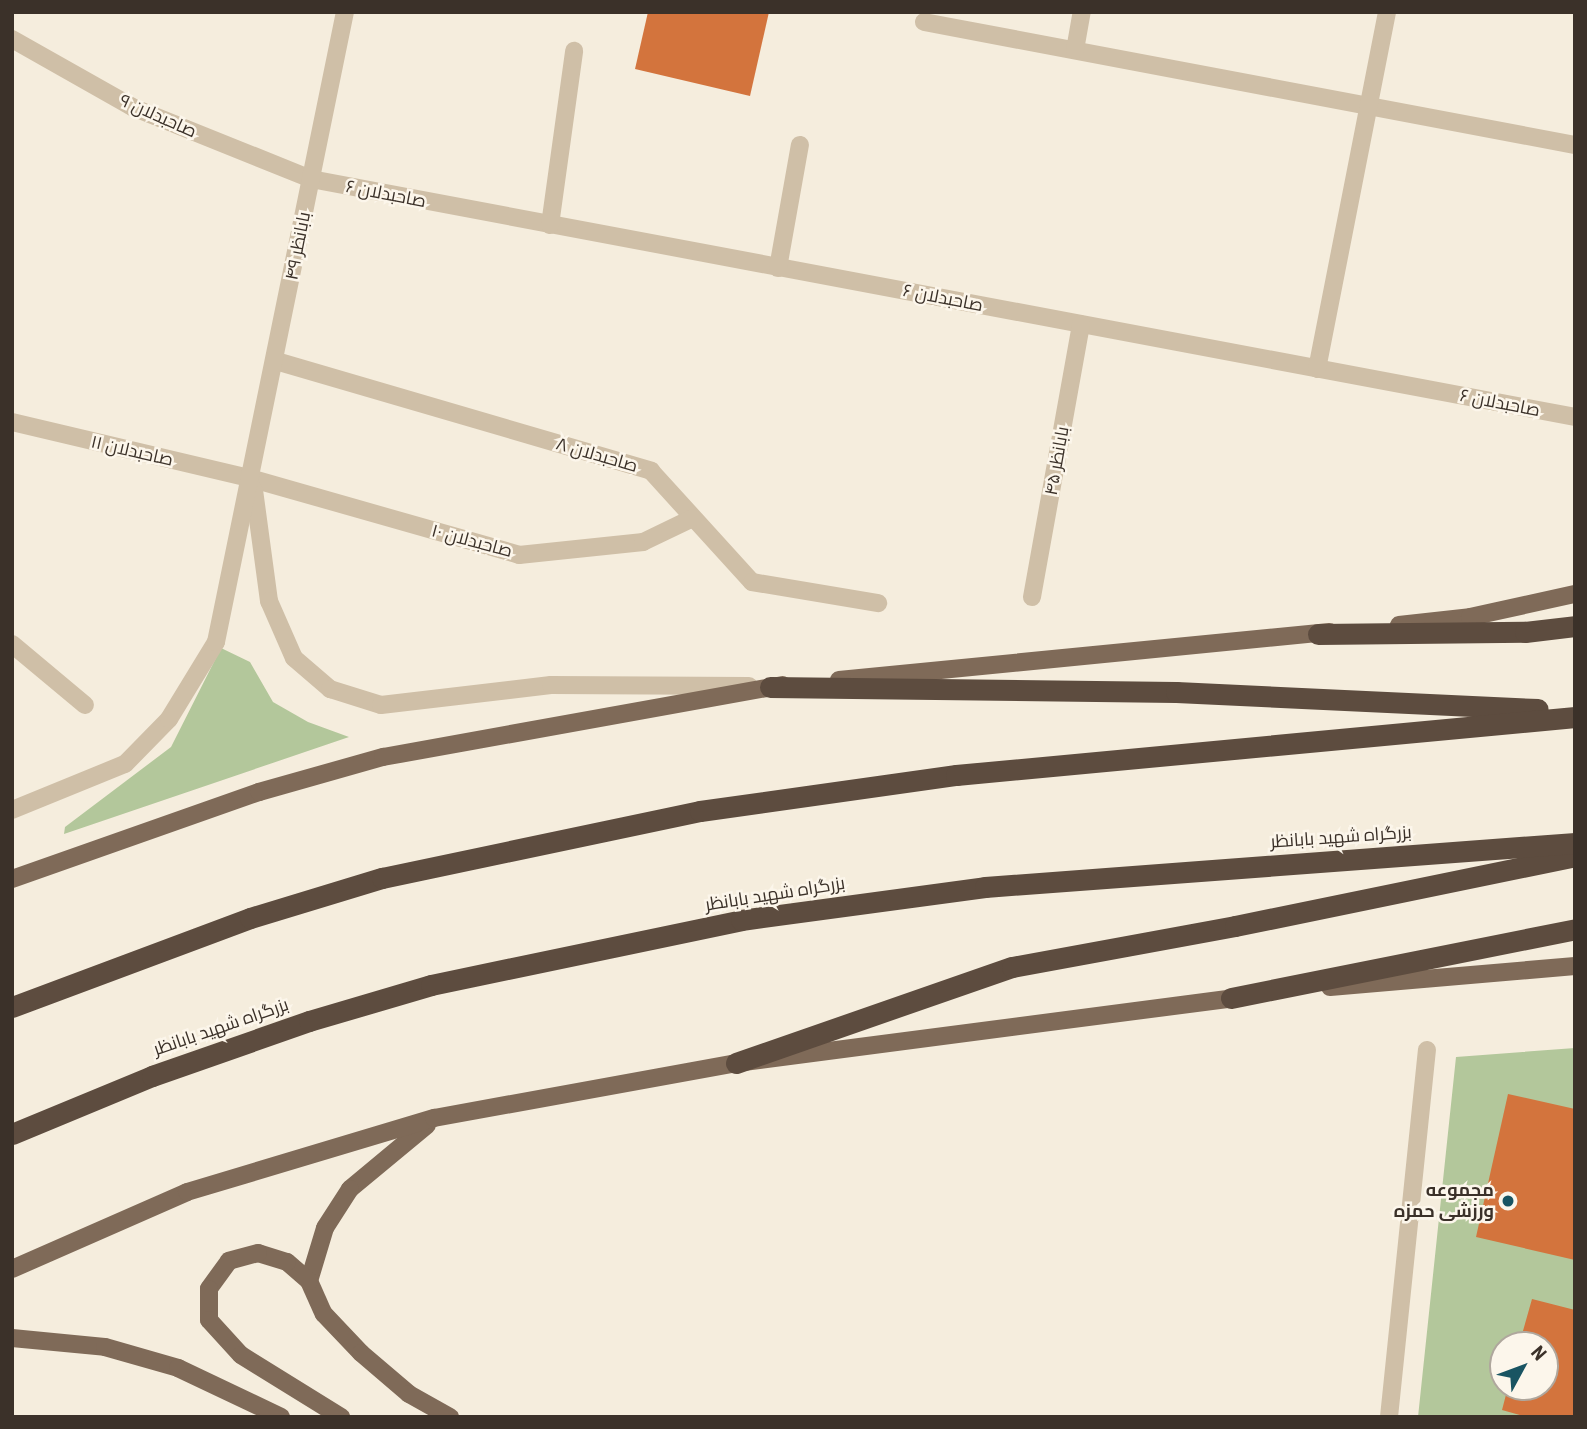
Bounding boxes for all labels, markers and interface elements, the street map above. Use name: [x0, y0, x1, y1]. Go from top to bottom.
street label: صاحبدلان ۹: [116, 89, 200, 143]
street label: صاحبدلان ۶: [344, 176, 428, 212]
street label: بابانظر ۴۹: [281, 210, 315, 282]
street label: صاحبدلان ۶: [901, 280, 985, 316]
street label: صاحبدلان ۶: [1458, 385, 1542, 421]
street label: بابانظر ۴۵: [1040, 425, 1074, 497]
street label: صاحبدلان ۱۱: [89, 431, 175, 471]
street label: صاحبدلان ۸: [554, 433, 640, 477]
street label: صاحبدلان ۱۰: [429, 520, 515, 562]
street label: بزرگراه شهید بابانظر: [1270, 821, 1412, 853]
street label: بزرگراه شهید بابانظر: [703, 872, 847, 916]
street label: بزرگراه شهید بابانظر: [150, 994, 292, 1060]
place label: مجموعه ورزشی حمزه: [1394, 1180, 1494, 1222]
marker: مجموعه ورزشی حمزه: [1500, 1193, 1516, 1209]
north arrow: [1489, 1331, 1559, 1401]
text: N: [1526, 1341, 1551, 1365]

